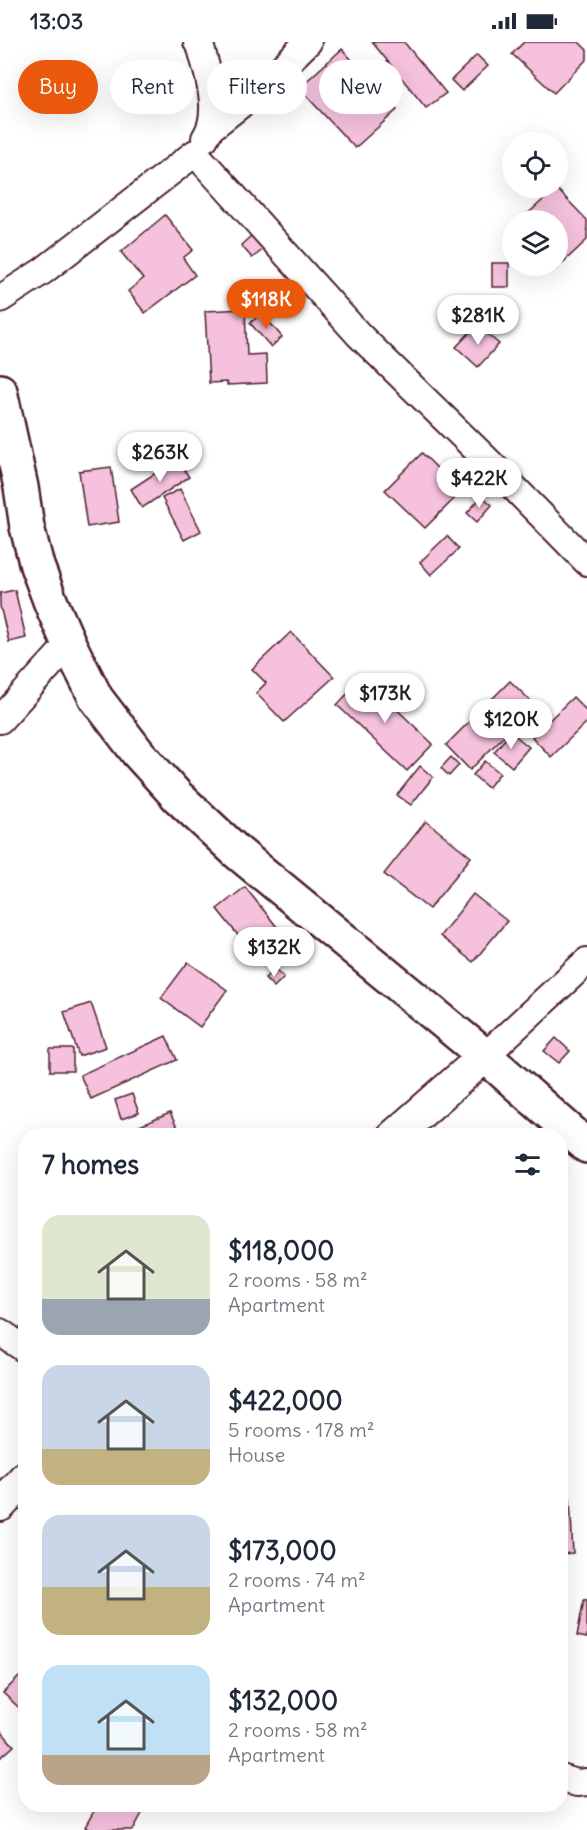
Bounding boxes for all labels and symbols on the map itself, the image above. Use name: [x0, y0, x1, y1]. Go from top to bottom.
pin: $118K: [224, 279, 308, 330]
pin: $281K: [436, 295, 520, 346]
pin: $263K: [118, 432, 202, 483]
pin: $422K: [437, 458, 521, 509]
pin: $173K: [343, 673, 427, 724]
pin: $120K: [469, 699, 553, 750]
pin: $132K: [232, 927, 316, 978]

